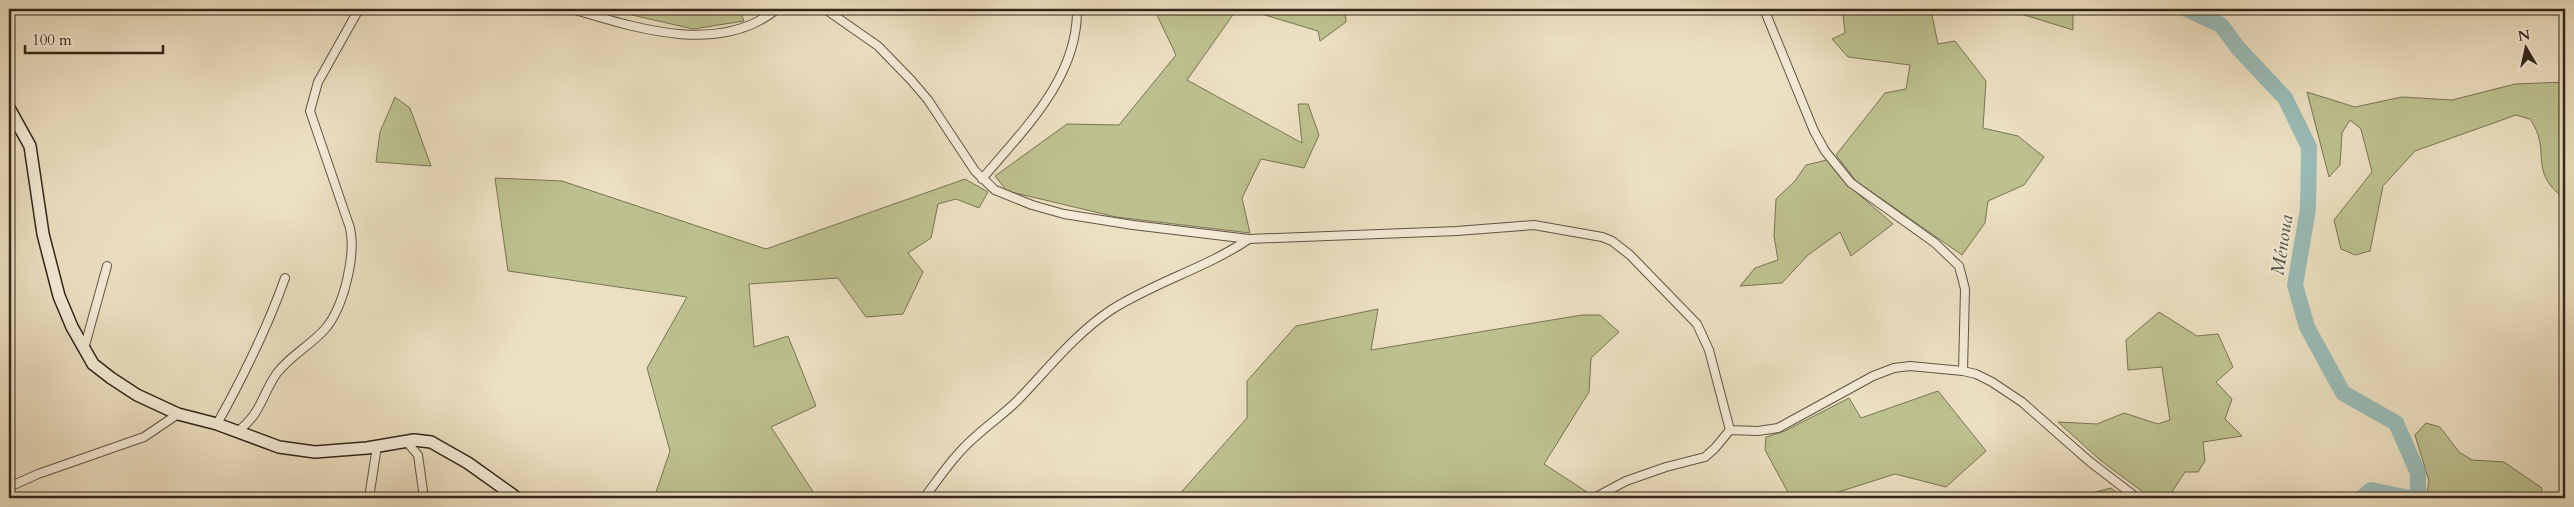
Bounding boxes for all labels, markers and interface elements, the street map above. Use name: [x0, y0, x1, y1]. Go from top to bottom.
scale bar: [25, 22, 162, 54]
north arrow: [2502, 22, 2552, 72]
text: N: [2517, 25, 2532, 46]
text: 100 m: [32, 30, 72, 50]
water label: Ménoua: [2264, 212, 2300, 277]

